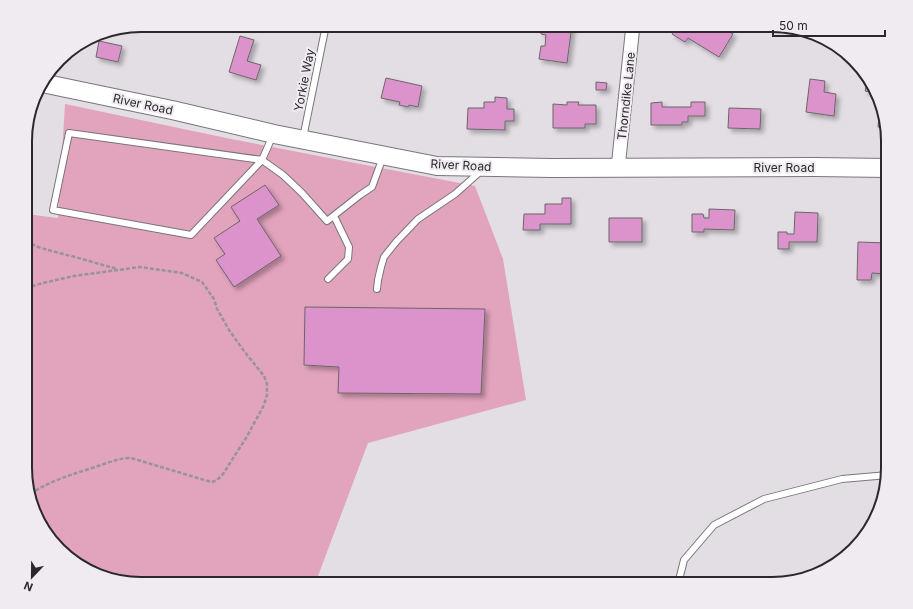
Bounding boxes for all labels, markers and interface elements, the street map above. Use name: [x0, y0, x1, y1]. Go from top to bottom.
scale bar: [773, 12, 885, 38]
text: 50 m: [779, 18, 808, 33]
street label: Yorkie Way: [291, 47, 317, 113]
street label: Thorndike Lane: [614, 51, 638, 141]
street label: River Road: [112, 90, 174, 118]
street label: River Road: [430, 156, 492, 174]
street label: River Road: [754, 160, 814, 175]
north arrow: [12, 557, 52, 597]
text: N: [22, 578, 35, 594]

